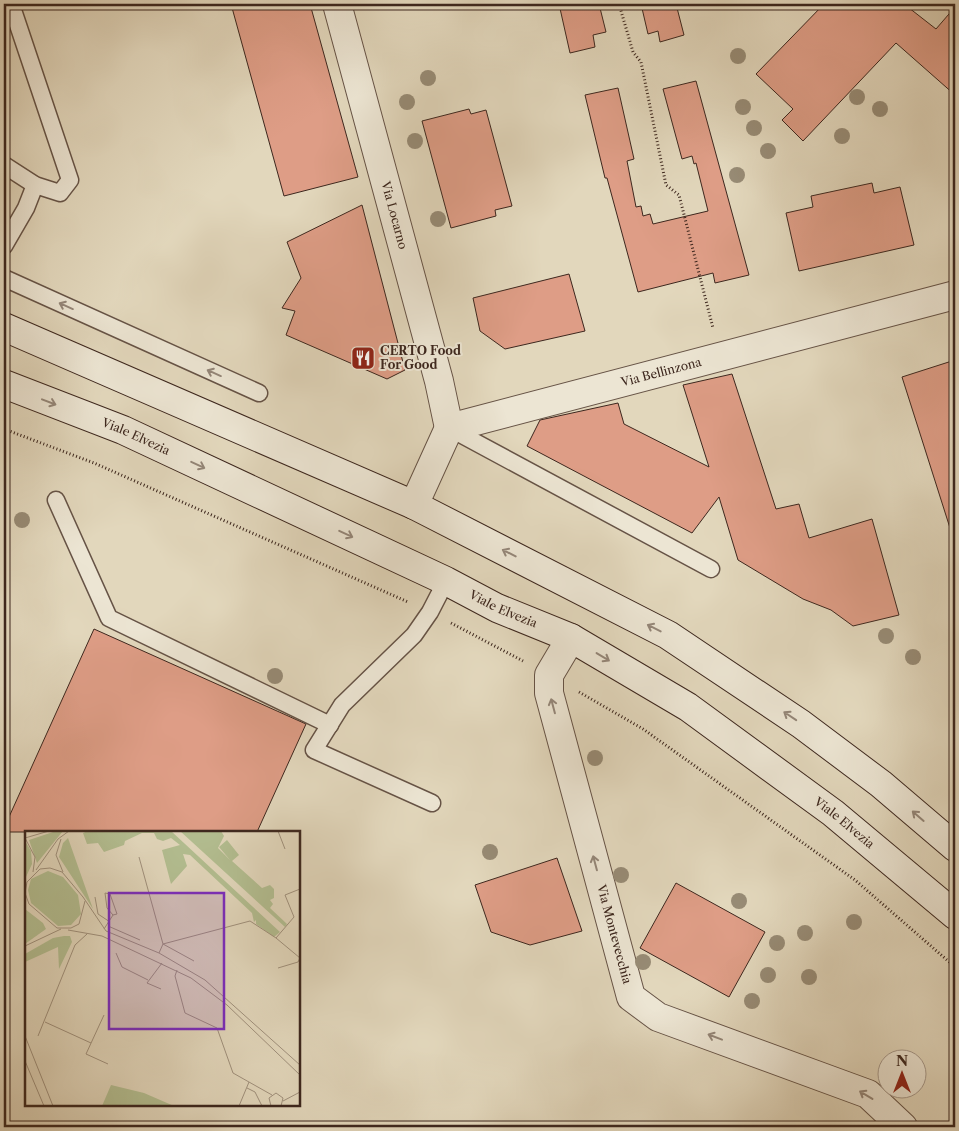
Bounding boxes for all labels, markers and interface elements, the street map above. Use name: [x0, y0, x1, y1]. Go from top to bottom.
street label: Via Locarno: [378, 179, 411, 251]
one-way arrow: [59, 301, 74, 311]
place label: CERTO Food For Good: [380, 343, 461, 372]
restaurant icon: CERTO Food For Good: [350, 345, 376, 371]
street label: Via Bellinzona: [618, 354, 704, 390]
one-way arrow: [207, 368, 222, 377]
one-way arrow: [41, 397, 56, 407]
street label: Viale Elvezia: [99, 414, 173, 458]
one-way arrow: [191, 461, 206, 471]
one-way arrow: [338, 530, 353, 539]
one-way arrow: [502, 548, 517, 557]
street label: Viale Elvezia: [466, 586, 540, 631]
one-way arrow: [647, 623, 662, 632]
one-way arrow: [595, 652, 609, 662]
one-way arrow: [548, 699, 557, 715]
one-way arrow: [783, 711, 797, 721]
street label: Viale Elvezia: [811, 793, 878, 852]
one-way arrow: [912, 810, 925, 821]
inset map: [25, 831, 300, 1106]
one-way arrow: [590, 856, 599, 872]
street label: Via Montevecchia: [594, 882, 635, 986]
one-way arrow: [708, 1032, 723, 1041]
north arrow: [876, 1048, 926, 1098]
text: N: [896, 1052, 908, 1070]
one-way arrow: [860, 1090, 874, 1100]

